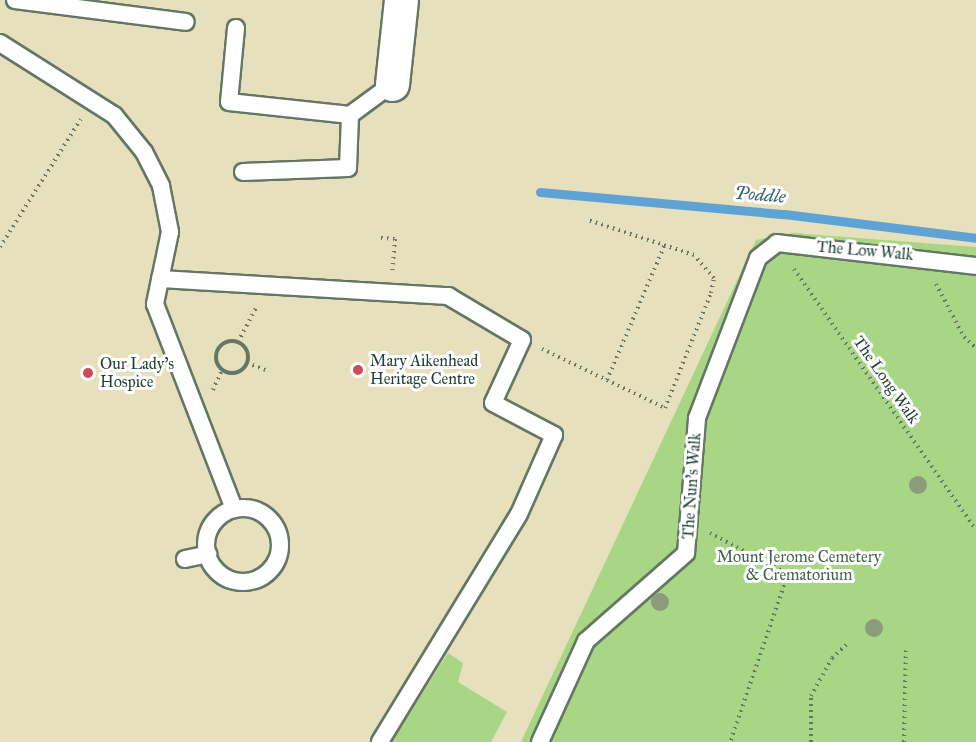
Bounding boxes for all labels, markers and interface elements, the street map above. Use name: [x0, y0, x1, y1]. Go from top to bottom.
water label: Poddle: [734, 182, 786, 208]
street label: The Low Walk: [816, 237, 914, 265]
street label: The Long Walk: [849, 333, 923, 427]
place label: Mary Aikenhead Heritage Centre: [370, 351, 478, 389]
place label: Our Lady's Hospice: [100, 354, 174, 392]
marker: Mary Aikenhead Heritage Centre: [351, 363, 365, 377]
marker: Our Lady's Hospice: [81, 366, 95, 380]
street label: The Nun's Walk: [679, 432, 705, 540]
park label: Mount Jerome Cemetery & Crematorium: [717, 547, 881, 585]

